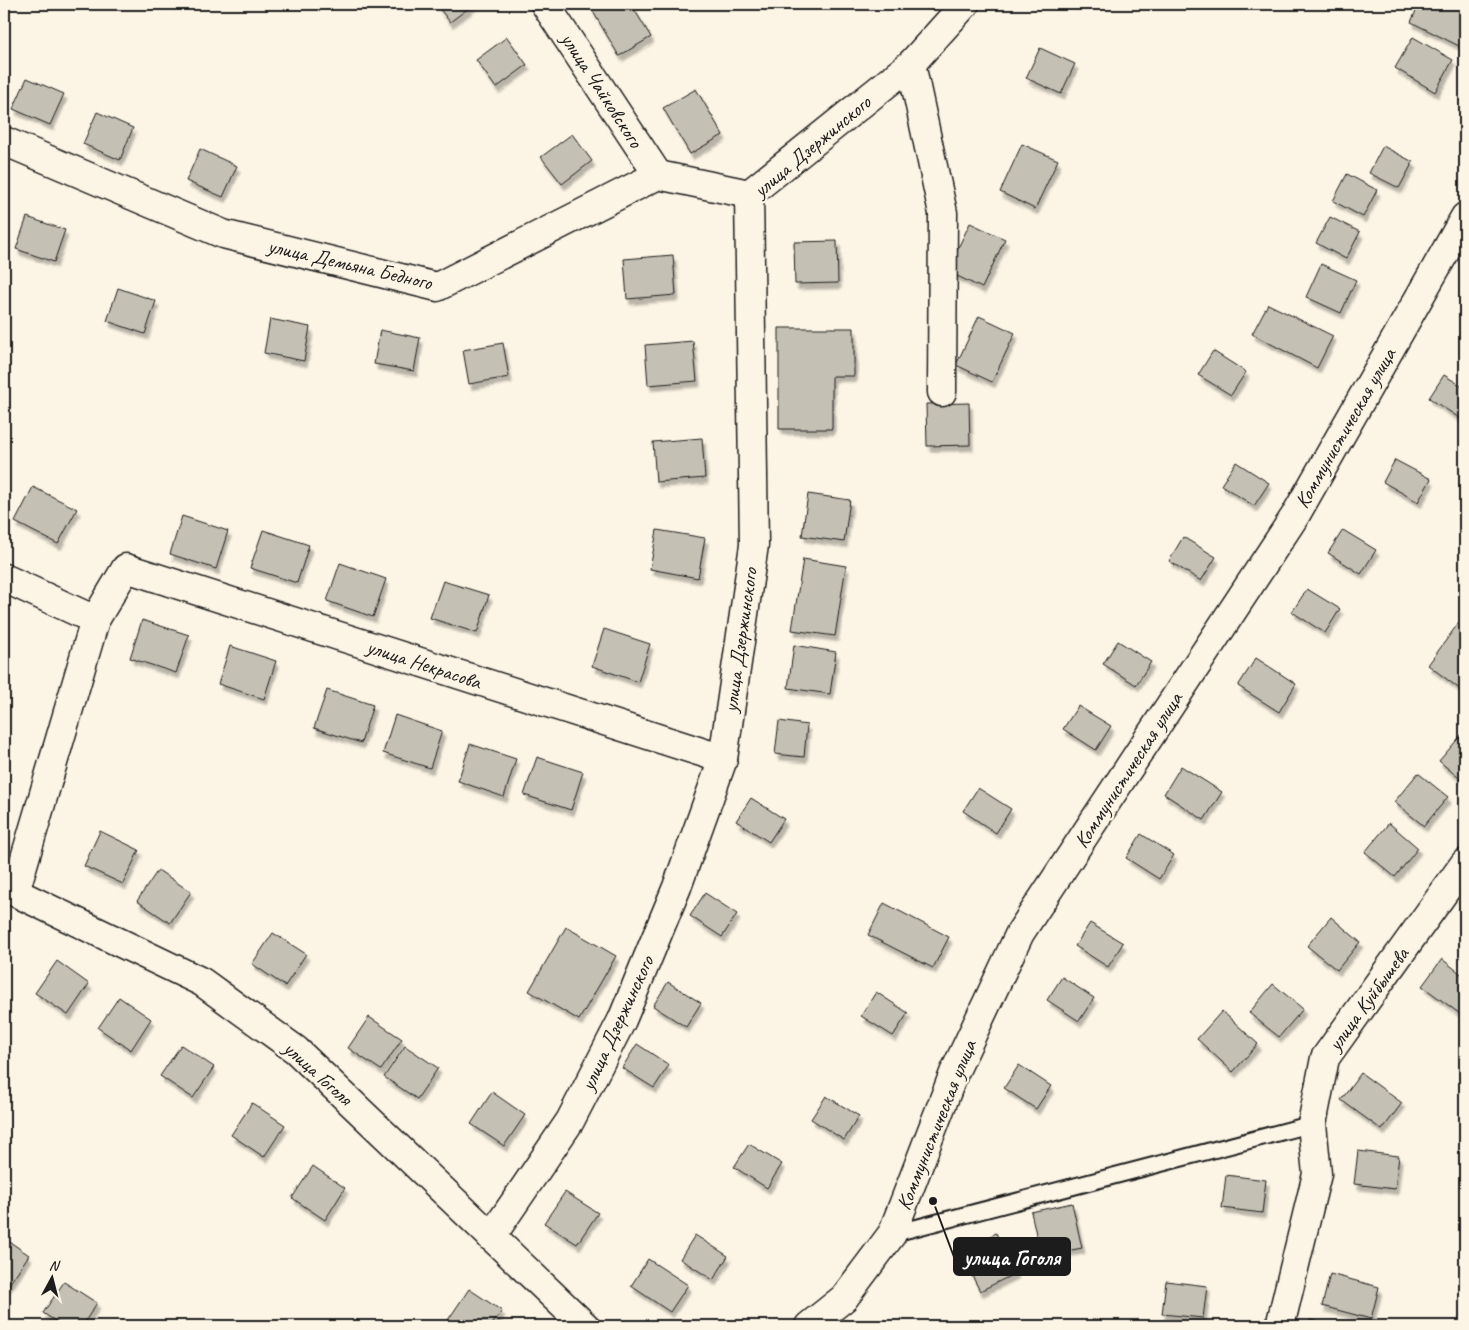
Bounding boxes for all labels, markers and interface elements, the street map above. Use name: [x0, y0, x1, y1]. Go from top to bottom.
street label: улица Чайковского: [554, 26, 650, 154]
street label: улица Дзержинского: [746, 88, 877, 204]
street label: улица Демьяна Бедного: [263, 232, 436, 296]
street label: Коммунистическая улица: [1289, 342, 1402, 513]
street label: улица Дзержинского: [717, 565, 763, 716]
street label: улица Некрасова: [362, 633, 486, 695]
street label: Коммунистическая улица: [1068, 686, 1189, 853]
street label: улица Куйбышева: [1321, 941, 1415, 1057]
street label: улица Дзержинского: [574, 950, 660, 1096]
street label: улица Гоголя: [277, 1034, 359, 1112]
street label: Коммунистическая улица: [890, 1035, 983, 1214]
callout: улица Гоголя: [954, 1238, 1070, 1275]
text: улица Гоголя: [962, 1244, 1062, 1272]
north arrow: [28, 1252, 78, 1302]
text: N: [48, 1257, 61, 1275]

